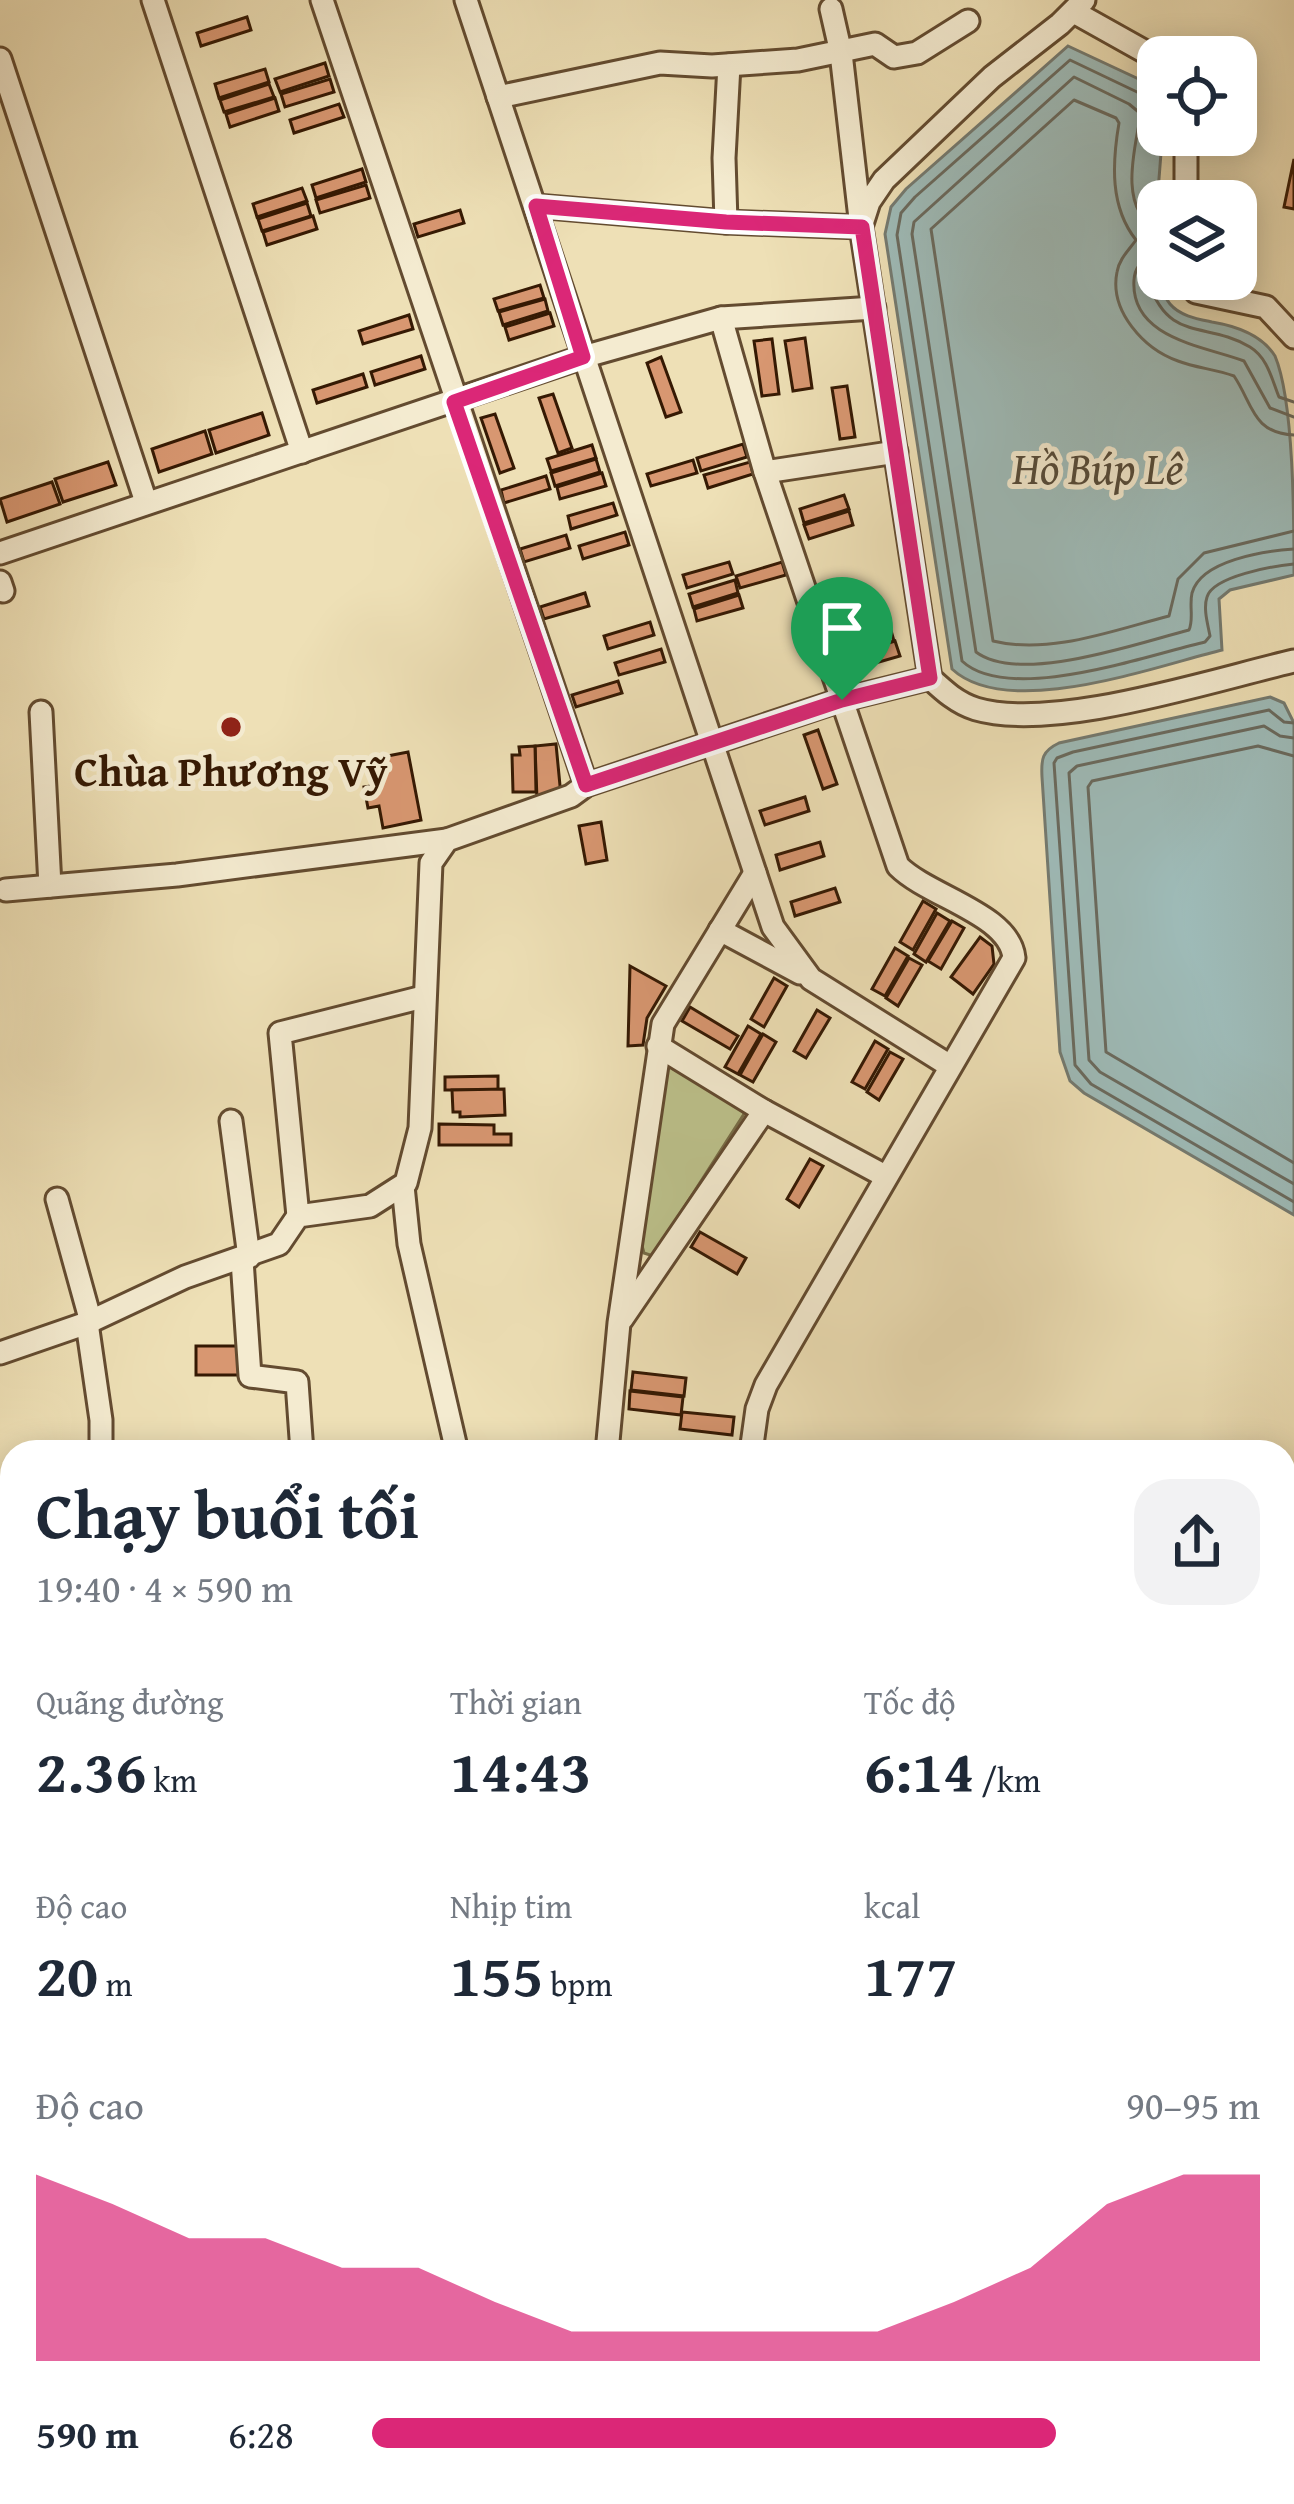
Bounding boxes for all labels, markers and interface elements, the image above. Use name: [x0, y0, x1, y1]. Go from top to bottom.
map controls: [1137, 36, 1257, 300]
button: locate: [1137, 36, 1257, 156]
button: layers: [1137, 180, 1257, 300]
water label: Hồ Búp Lê: [1011, 435, 1185, 500]
pin: [791, 577, 893, 700]
icon: arrive: [809, 595, 875, 661]
marker: Chùa Phương Vỹ: [218, 714, 244, 740]
place label: Chùa Phương Vỹ: [74, 740, 388, 801]
text: Chạy buổi tối: [36, 1465, 419, 1562]
button: share: [1134, 1479, 1260, 1605]
text: 19:40 · 4 × 590 m: [36, 1559, 293, 1616]
text: Quãng đường: [36, 1678, 224, 1726]
text: Thời gian: [450, 1678, 582, 1726]
text: Tốc độ: [864, 1678, 956, 1726]
text: 2.36: [36, 1726, 146, 1814]
text: 14:43: [450, 1726, 591, 1814]
text: 6:14: [864, 1726, 974, 1814]
text: km: [146, 1756, 197, 1804]
text: /km: [974, 1756, 1041, 1804]
text: Độ cao: [36, 1882, 127, 1930]
text: Nhịp tim: [450, 1882, 572, 1930]
text: kcal: [864, 1882, 920, 1930]
text: 20: [36, 1930, 98, 2018]
text: 155: [450, 1930, 543, 2018]
text: 177: [864, 1930, 957, 2018]
text: m: [98, 1960, 132, 2008]
text: bpm: [543, 1960, 612, 2008]
text: Độ cao: [36, 2076, 144, 2133]
text: 90–95 m: [1126, 2076, 1260, 2133]
text: 590 m: [36, 2405, 139, 2462]
text: 6:28: [228, 2405, 294, 2462]

